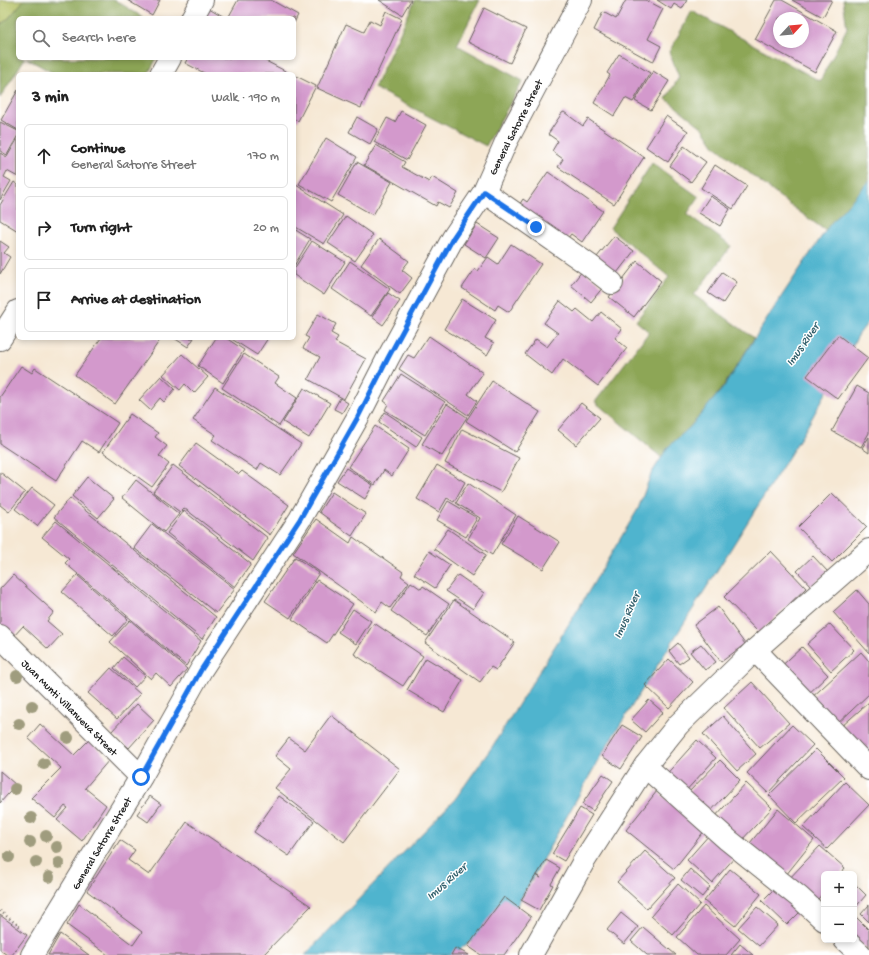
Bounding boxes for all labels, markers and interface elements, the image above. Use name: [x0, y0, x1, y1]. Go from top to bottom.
north arrow: [773, 12, 809, 48]
search box: [16, 16, 296, 60]
icon: search: [30, 27, 52, 49]
text: Search here: [62, 29, 136, 47]
street label: General Satorre Street: [488, 77, 547, 178]
text: 3 min: [32, 88, 69, 108]
text: Walk · 190 m: [211, 91, 280, 106]
text: Continue: [71, 140, 125, 158]
icon: ahead: [33, 145, 55, 167]
text: 170 m: [247, 149, 279, 164]
text: General Satorre Street: [71, 158, 196, 173]
icon: right: [33, 217, 55, 239]
route end: [527, 218, 545, 236]
text: Turn right: [71, 219, 131, 237]
text: 20 m: [253, 221, 279, 236]
icon: arrive: [33, 289, 55, 311]
text: Arrive at destination: [71, 291, 201, 309]
water label: Imus River: [784, 319, 825, 369]
water label: Imus River: [611, 588, 645, 641]
street label: Juan Munti Villanueva Street: [18, 658, 120, 760]
route start: [132, 768, 150, 786]
street label: General Satorre Street: [70, 794, 136, 892]
water label: Imus River: [424, 859, 472, 904]
map controls: [821, 871, 857, 943]
button: +: [821, 871, 857, 907]
button: −: [821, 907, 857, 943]

